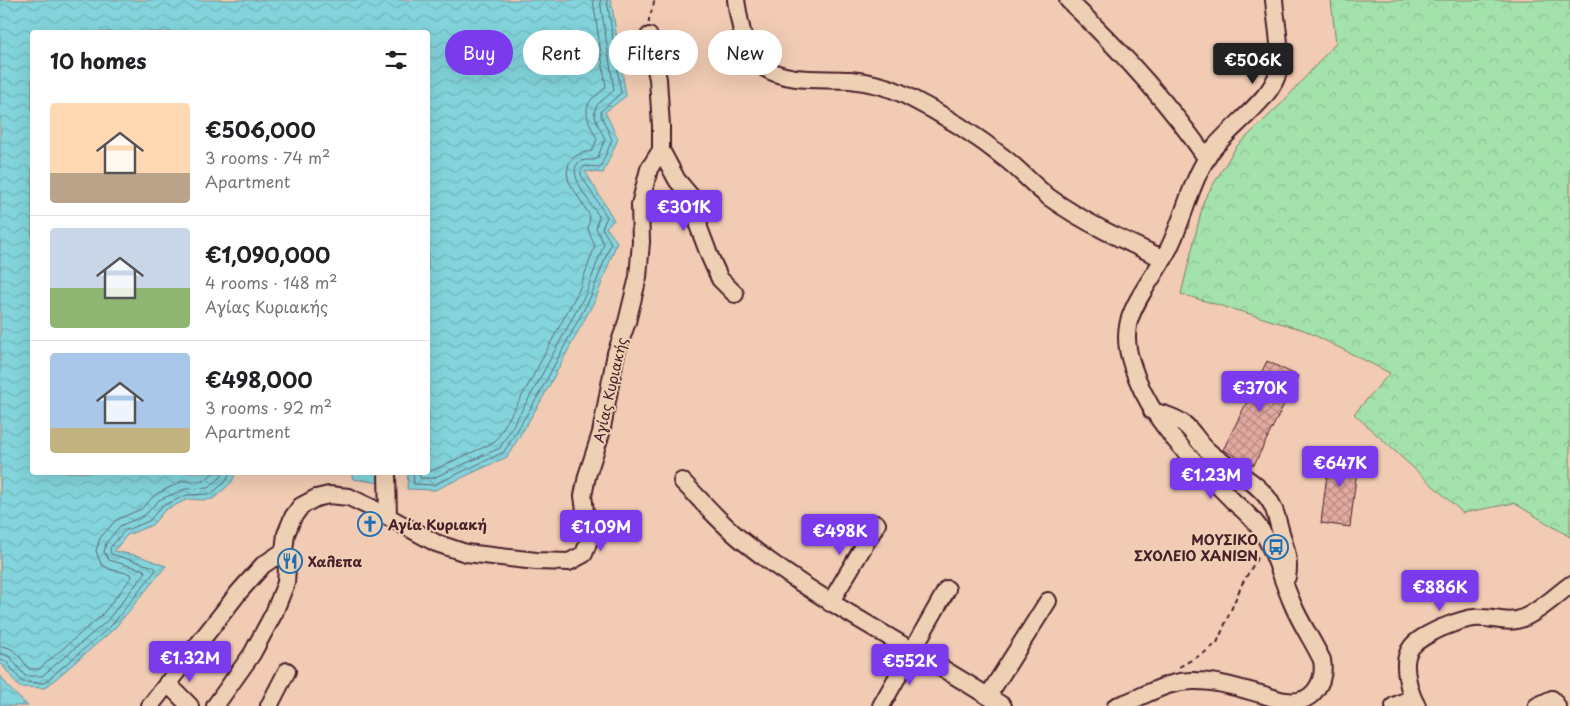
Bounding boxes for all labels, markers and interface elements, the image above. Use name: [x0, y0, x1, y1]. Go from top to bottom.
chip: Buy: [445, 30, 513, 75]
chip: Rent: [523, 30, 599, 75]
chip: Filters: [609, 30, 698, 75]
chip: New: [708, 30, 782, 75]
pin: €506K: [1218, 42, 1288, 85]
text: 10 homes: [50, 44, 147, 76]
icon: filters: [382, 46, 410, 74]
text: €506K: [1224, 47, 1282, 71]
text: €506,000: [205, 113, 316, 145]
icon: home: [90, 123, 150, 183]
text: 3 rooms · 74 m²: [205, 145, 330, 169]
text: Apartment: [205, 169, 290, 193]
pin: €301K: [649, 190, 719, 232]
text: €301K: [657, 194, 711, 218]
text: €1,090,000: [205, 238, 330, 270]
icon: home: [90, 248, 150, 308]
text: 4 rooms · 148 m²: [205, 270, 338, 294]
text: Αγίας Κυριακής: [205, 294, 328, 318]
street label: Αγίας Κυριακής: [588, 335, 632, 445]
text: €498,000: [205, 363, 313, 395]
pin: €370K: [1225, 370, 1295, 413]
icon: home: [90, 373, 150, 433]
text: €370K: [1232, 375, 1288, 399]
text: 3 rooms · 92 m²: [205, 395, 332, 419]
text: Apartment: [205, 419, 290, 443]
pin: €647K: [1305, 446, 1375, 488]
text: €647K: [1313, 450, 1367, 474]
pin: €1.23M: [1170, 458, 1252, 500]
text: €1.23M: [1181, 462, 1241, 486]
pin: €1.09M: [560, 510, 642, 552]
church icon: Αγία Κυριακή: [357, 511, 383, 537]
place label: Αγία Κυριακή: [387, 514, 487, 535]
text: €1.09M: [571, 514, 631, 538]
pin: €498K: [805, 514, 875, 556]
text: €498K: [812, 518, 868, 542]
place label: ΜΟΥΣΙΚΟ ΣΧΟΛΕΙΟ ΧΑΝΙΩΝ: [1134, 529, 1258, 566]
bus stop icon: ΜΟΥΣΙΚΟ ΣΧΟΛΕΙΟ ΧΑΝΙΩΝ: [1263, 534, 1289, 560]
restaurant icon: Χαλεπα: [277, 548, 303, 574]
place label: Χαλεπα: [308, 551, 362, 572]
pin: €886K: [1405, 570, 1475, 612]
text: €886K: [1412, 574, 1468, 598]
pin: €1.32M: [149, 640, 231, 683]
pin: €552K: [875, 644, 945, 686]
text: €1.32M: [160, 645, 220, 669]
text: €552K: [882, 648, 938, 672]

